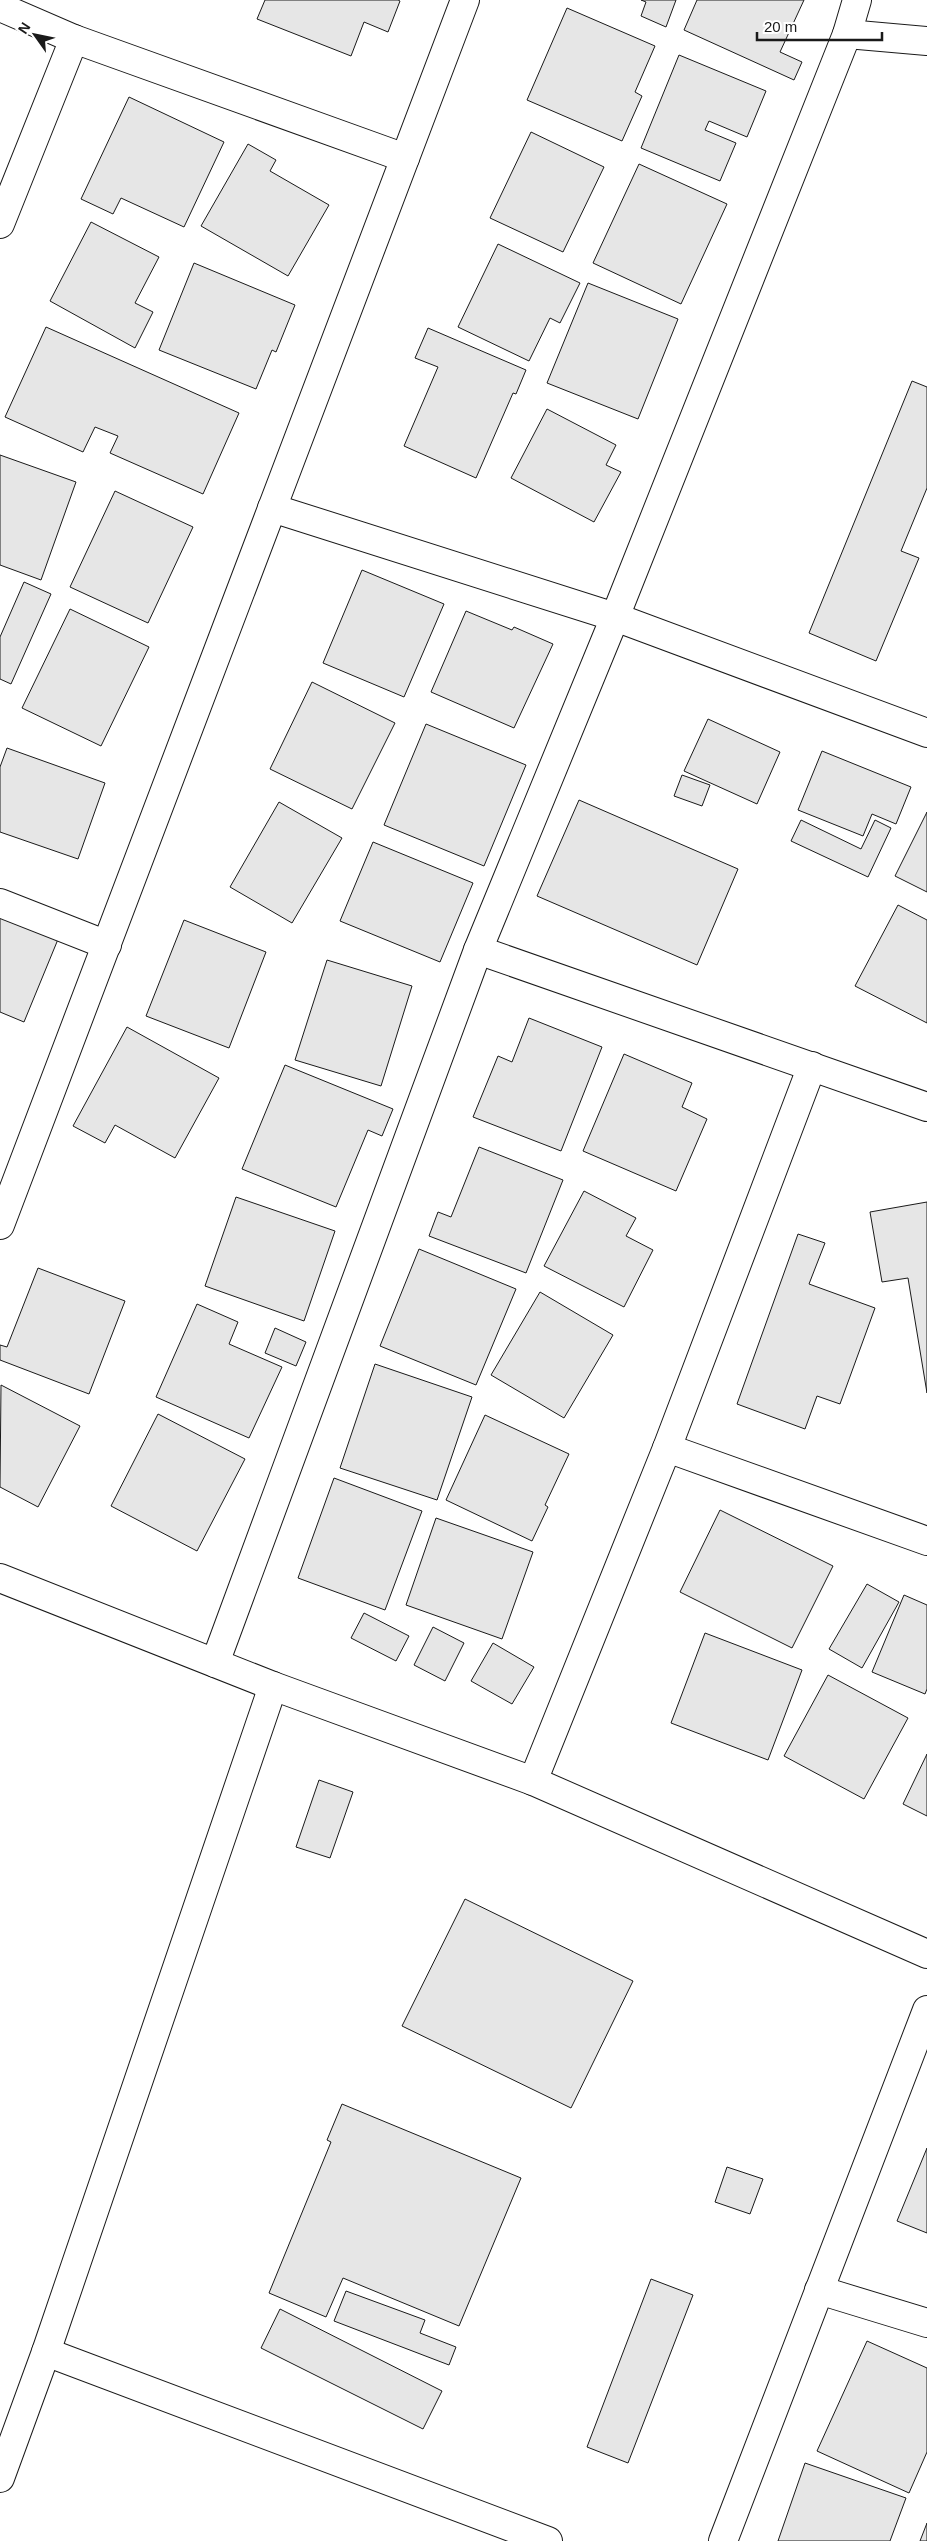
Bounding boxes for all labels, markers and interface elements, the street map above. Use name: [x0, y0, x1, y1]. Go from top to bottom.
north arrow: [10, 10, 60, 60]
scale bar: [757, 10, 882, 42]
text: 20 m: [764, 18, 797, 35]
text: N: [15, 19, 34, 37]

